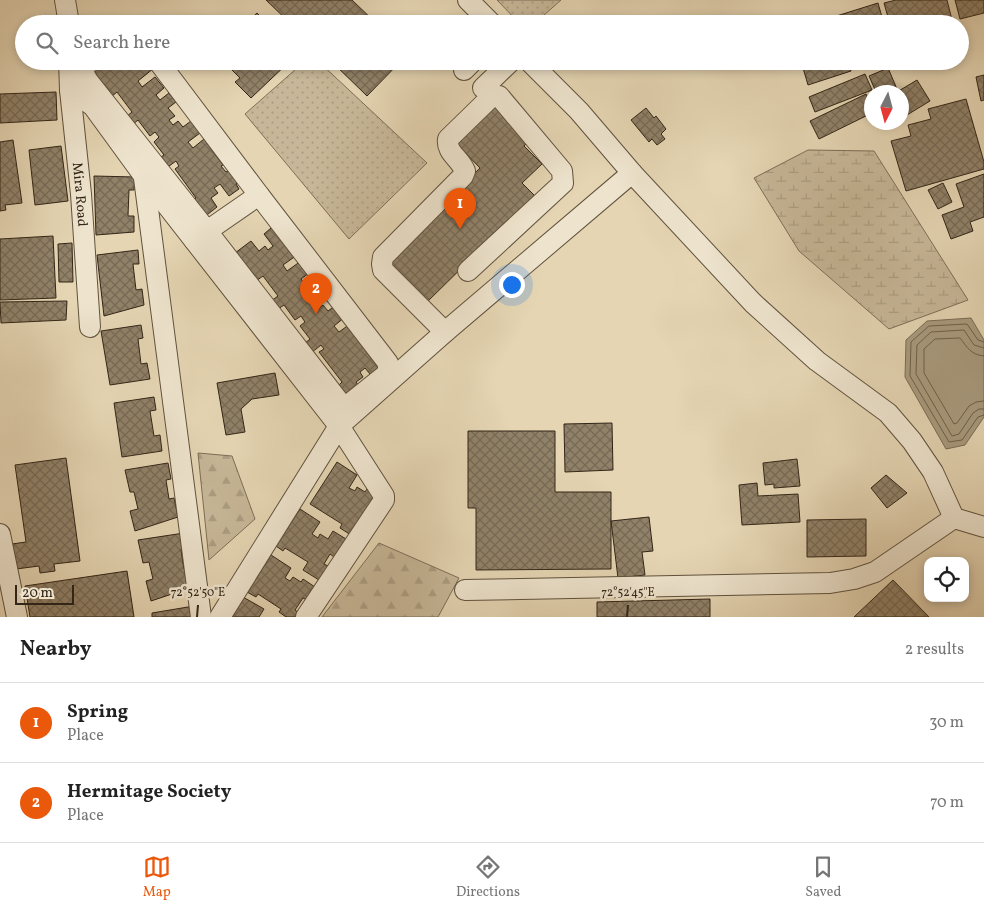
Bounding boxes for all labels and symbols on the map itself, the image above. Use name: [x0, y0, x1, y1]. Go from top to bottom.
north arrow: [864, 85, 909, 130]
street label: Mira Road: [67, 161, 91, 227]
pin: 1: [444, 188, 476, 229]
your location: [499, 272, 525, 298]
pin: 2: [300, 273, 332, 314]
scale bar: [15, 582, 74, 605]
text: 72°52'50"E: [171, 585, 225, 601]
text: 72°52'45"E: [601, 585, 655, 601]

